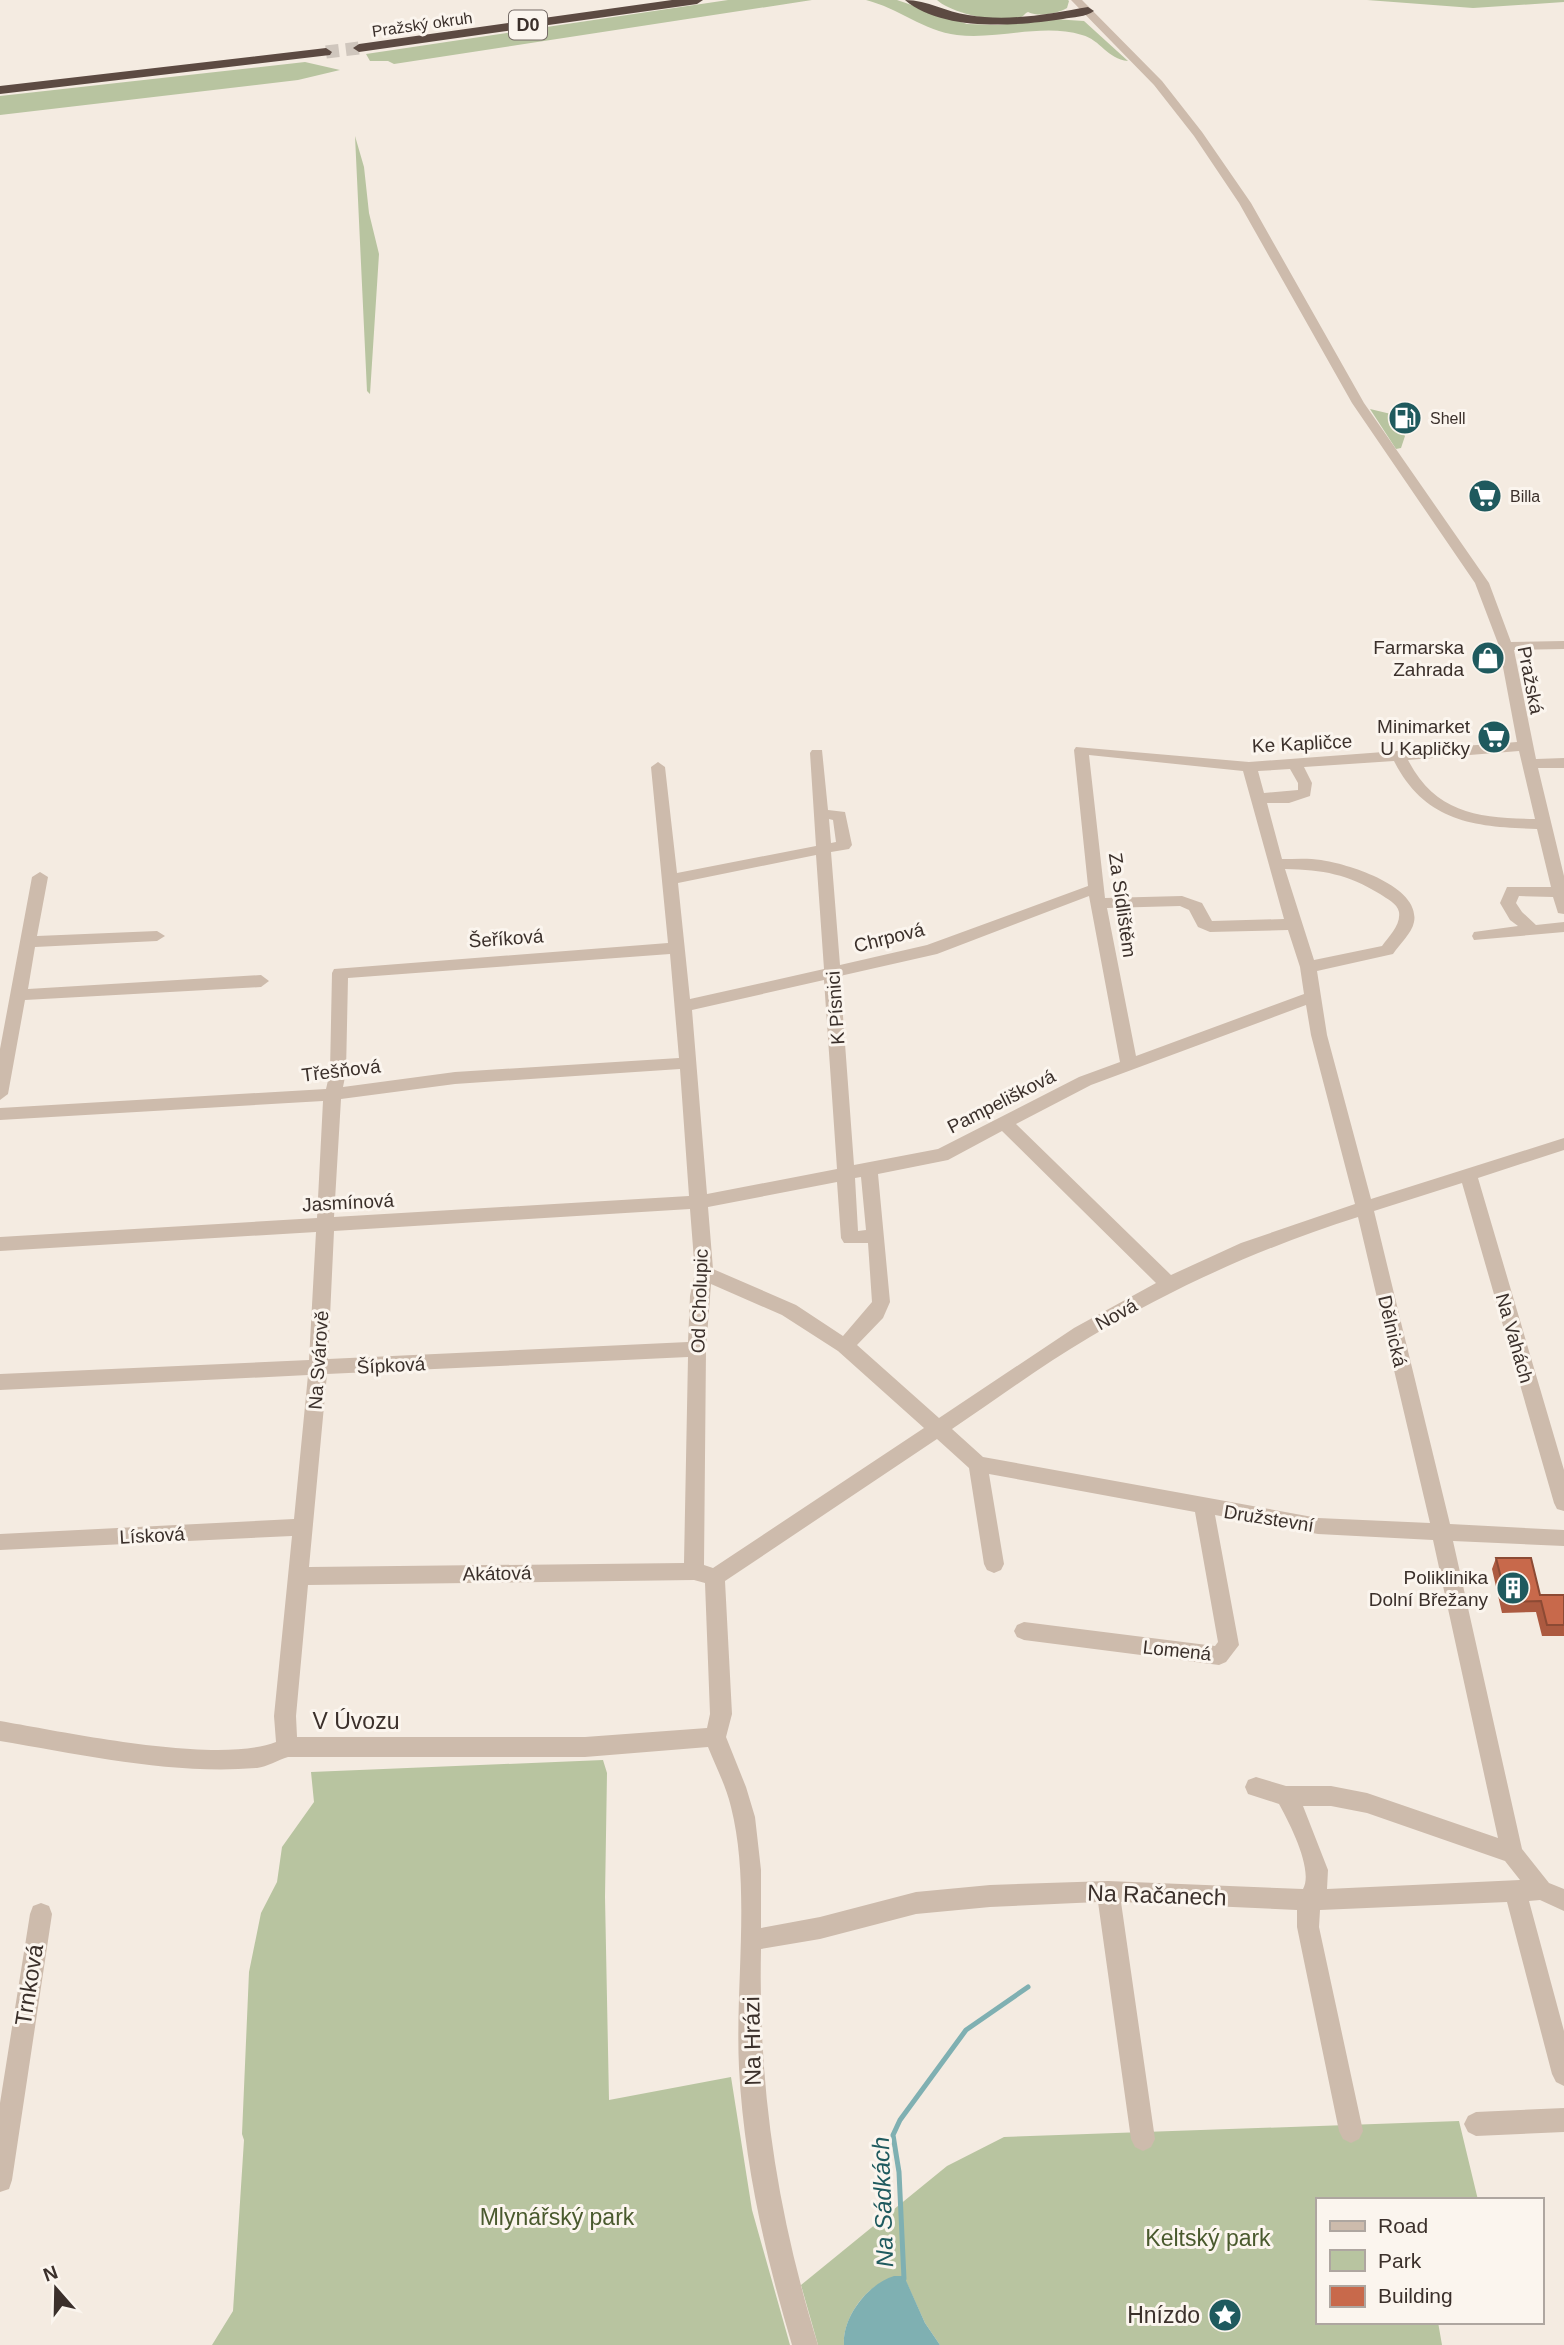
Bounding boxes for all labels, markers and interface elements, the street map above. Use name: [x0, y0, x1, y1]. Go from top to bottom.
street label: Pražský okruh: [371, 9, 473, 40]
road number: D0: [509, 10, 547, 40]
fuel station icon: Shell: [1386, 399, 1424, 437]
place label: Shell: [1430, 410, 1466, 427]
supermarket icon: Billa: [1466, 477, 1504, 515]
place label: Billa: [1510, 488, 1540, 505]
place label: Farmarska Zahrada: [1373, 637, 1464, 680]
shop icon: Farmarska Zahrada: [1469, 639, 1507, 677]
street label: Pražská: [1514, 644, 1547, 716]
place label: Minimarket U Kapličky: [1377, 716, 1471, 759]
supermarket icon: Minimarket U Kapličky: [1475, 718, 1513, 756]
street label: Ke Kapličce: [1251, 730, 1353, 757]
street label: Za Sídlištěm: [1105, 851, 1140, 959]
street label: Chrpová: [852, 919, 927, 956]
street label: Šeříková: [468, 925, 545, 952]
street label: K Písnici: [822, 970, 849, 1046]
street label: Třešňová: [300, 1055, 382, 1086]
street label: Pampelišková: [944, 1065, 1059, 1138]
street label: Jasmínová: [302, 1190, 395, 1215]
street label: Od Cholupic: [687, 1248, 712, 1354]
street label: Na Vahách: [1492, 1291, 1537, 1386]
street label: Dělnická: [1374, 1293, 1411, 1369]
street label: Nová: [1092, 1294, 1141, 1334]
street label: Na Svárově: [305, 1310, 332, 1410]
street label: Šípková: [356, 1353, 426, 1378]
street label: Družstevní: [1222, 1501, 1316, 1536]
street label: Lísková: [119, 1523, 186, 1548]
street label: Akátová: [463, 1562, 532, 1585]
place label: Poliklinika Dolní Břežany: [1369, 1567, 1488, 1610]
building icon: Poliklinika Dolní Břežany: [1494, 1569, 1532, 1607]
street label: Lomená: [1142, 1636, 1213, 1665]
street label: V Úvozu: [313, 1708, 399, 1734]
street label: Na Račanech: [1087, 1880, 1227, 1910]
street label: Trnková: [10, 1942, 48, 2028]
street label: Na Hrázi: [738, 1996, 766, 2086]
water label: Na Sádkách: [867, 2136, 898, 2268]
legend: [1316, 2198, 1543, 2324]
park label: Mlynářský park: [480, 2204, 635, 2230]
text: Road: [1378, 2214, 1428, 2237]
park label: Keltský park: [1145, 2225, 1271, 2251]
text: Park: [1378, 2249, 1422, 2272]
north arrow: [21, 2254, 91, 2324]
text: N: [40, 2261, 60, 2286]
text: Building: [1378, 2284, 1453, 2307]
place icon: Hnízdo: [1206, 2296, 1244, 2334]
place label: Hnízdo: [1127, 2302, 1200, 2328]

